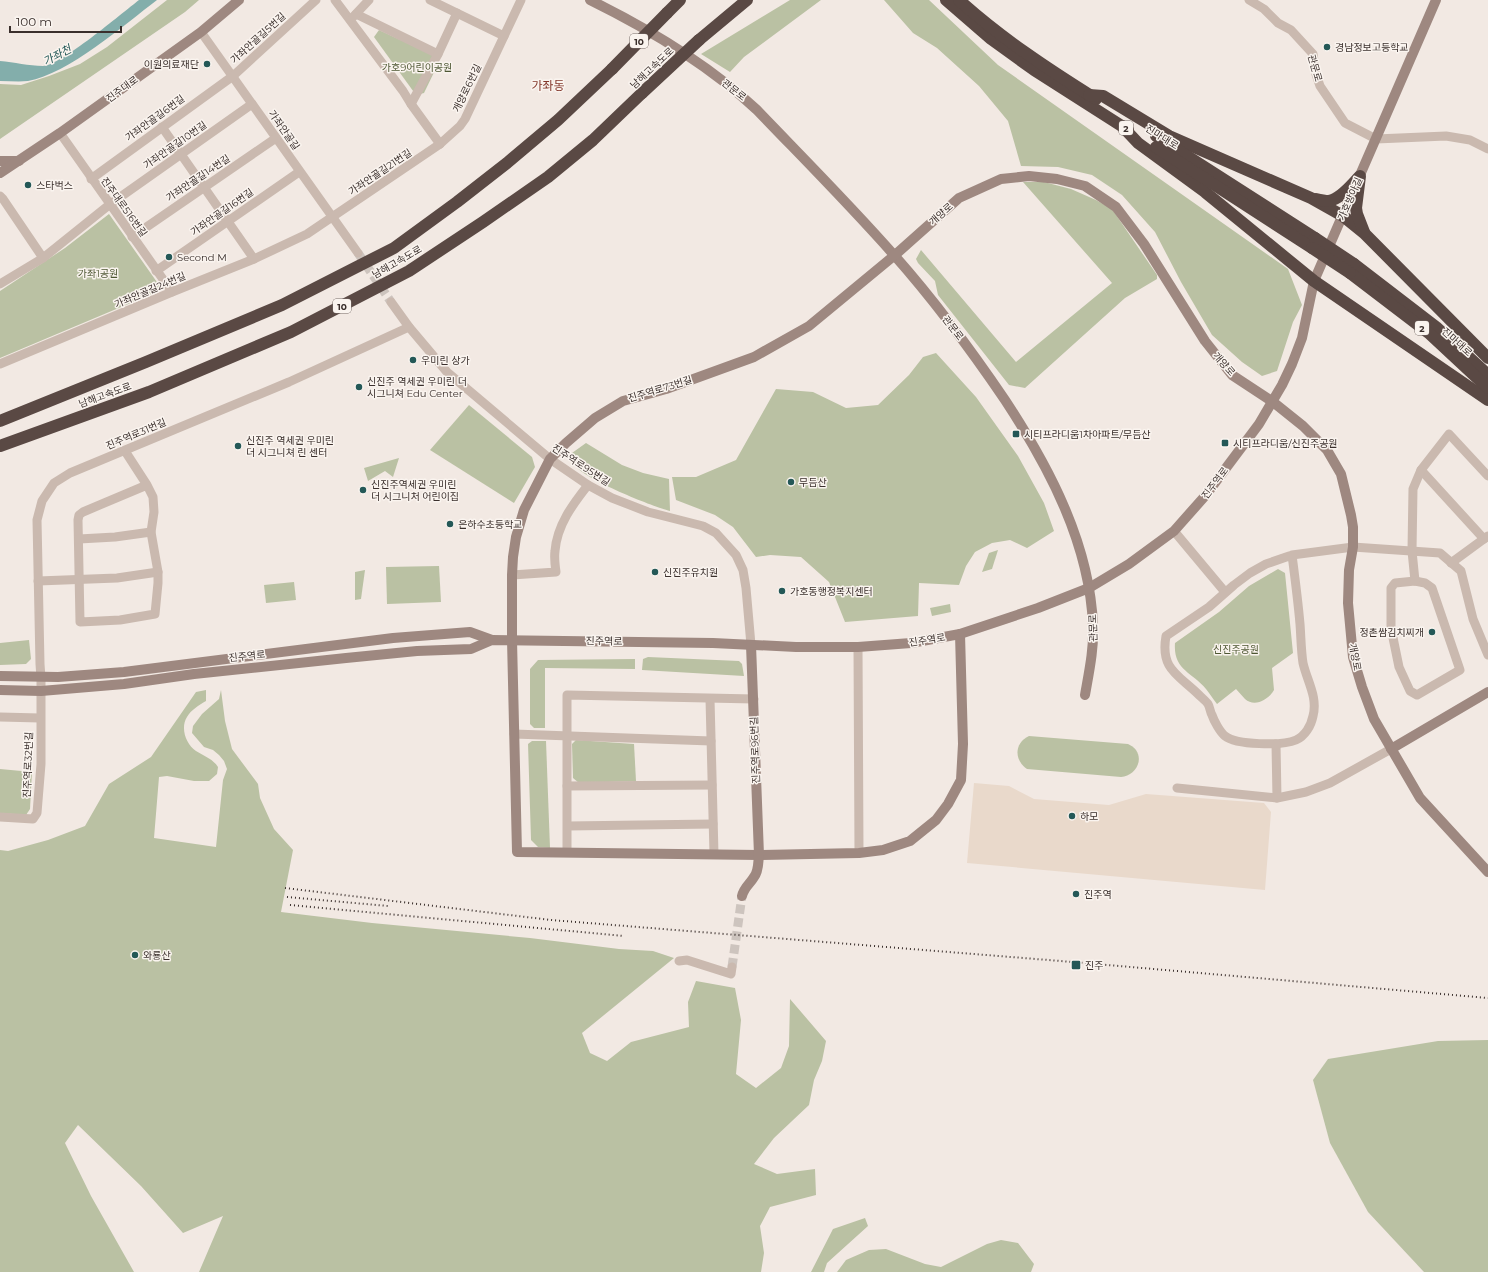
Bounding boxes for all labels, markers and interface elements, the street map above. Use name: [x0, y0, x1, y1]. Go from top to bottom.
scale bar: [10, 8, 121, 34]
street label: 가좌안골길5번길: [228, 10, 288, 66]
text: 100 m: [16, 14, 52, 29]
road number: 10: [630, 34, 648, 48]
water label: 가좌천: [40, 41, 75, 68]
place label: 경남정보고등학교: [1335, 41, 1409, 54]
marker: 경남정보고등학교: [1322, 42, 1332, 52]
street label: 남해고속도로: [627, 44, 677, 92]
street label: 관문로: [1305, 53, 1325, 83]
place label: 이원의료재단: [144, 58, 199, 71]
marker: 이원의료재단: [202, 59, 212, 69]
park label: 가호9어린이공원: [382, 61, 452, 74]
street label: 개양로6번길: [450, 62, 484, 114]
street label: 진주대로: [103, 73, 141, 105]
street label: 관문로: [719, 76, 749, 104]
district label: 가좌동: [531, 78, 565, 93]
street label: 가좌안골길6번길: [123, 92, 187, 144]
street label: 가좌안골길: [265, 107, 303, 153]
street label: 가좌안골길10번길: [141, 118, 209, 172]
road number: 2: [1119, 121, 1133, 135]
street label: 진마대로: [1143, 122, 1181, 152]
street label: 가좌안골길21번길: [346, 146, 414, 198]
street label: 가좌안골길14번길: [163, 152, 233, 204]
street label: 진주대로516번길: [98, 175, 150, 239]
street label: 가호방아길: [1335, 175, 1365, 223]
place label: 스타벅스: [36, 179, 73, 192]
marker: 스타벅스: [23, 180, 33, 190]
street label: 가좌안골길16번길: [188, 185, 256, 239]
street label: 개양로: [926, 200, 956, 228]
street label: 남해고속도로: [370, 243, 424, 281]
place label: Second M: [177, 251, 227, 264]
marker: Second M: [164, 252, 174, 262]
park label: 가좌1공원: [78, 267, 118, 280]
street label: 가좌안골길24번길: [112, 269, 188, 311]
road number: 10: [333, 299, 351, 313]
street label: 관문로: [939, 313, 967, 343]
road number: 2: [1415, 321, 1429, 335]
street label: 진마대로: [1439, 325, 1475, 359]
street label: 개양로: [1210, 349, 1238, 379]
place label: 우미린 상가: [421, 354, 470, 367]
marker: 우미린 상가: [408, 355, 418, 365]
street label: 진주역로73번길: [626, 373, 694, 405]
place label: 신진주 역세권 우미린 더 시그니쳐 Edu Center: [367, 375, 467, 400]
street label: 남해고속도로: [77, 379, 133, 411]
marker: 신진주 역세권 우미린 더 시그니쳐 Edu Center: [354, 382, 364, 392]
street label: 진주역로31번길: [104, 415, 168, 453]
place label: 시티프라디움1차아파트/무듬산: [1024, 428, 1151, 441]
marker: 시티프라디움1차아파트/무듬산: [1011, 429, 1021, 439]
place label: 신진주 역세권 우미린 더 시그니쳐 린 센터: [246, 434, 334, 459]
place label: 시티프라디움/신진주공원: [1233, 437, 1338, 450]
marker: 시티프라디움/신진주공원: [1220, 438, 1230, 448]
marker: 신진주 역세권 우미린 더 시그니쳐 린 센터: [233, 441, 243, 451]
street label: 진주역로95번길: [549, 441, 613, 489]
street label: 진주역로: [1199, 464, 1231, 502]
place label: 무듬산: [799, 476, 827, 489]
marker: 무듬산: [786, 477, 796, 487]
place label: 신진주역세권 우미린 더 시그니처 어린이집: [371, 478, 459, 503]
marker: 신진주역세권 우미린 더 시그니처 어린이집: [358, 485, 368, 495]
place label: 은하수초등학교: [458, 518, 522, 531]
marker: 은하수초등학교: [445, 519, 455, 529]
place label: 신진주유치원: [663, 566, 718, 579]
marker: 신진주유치원: [650, 567, 660, 577]
place label: 가호동행정복지센터: [790, 585, 873, 598]
marker: 가호동행정복지센터: [777, 586, 787, 596]
street label: 관문로: [1086, 614, 1100, 642]
place label: 정촌쌈김치찌개: [1360, 626, 1424, 639]
marker: 정촌쌈김치찌개: [1427, 627, 1437, 637]
street label: 진주역로: [908, 631, 946, 649]
street label: 진주역로: [585, 634, 623, 648]
street label: 개양로: [1346, 642, 1364, 672]
park label: 신진주공원: [1213, 643, 1259, 656]
street label: 진주역로: [228, 648, 266, 664]
street label: 진주역로96번길: [747, 716, 763, 784]
street label: 진주역로32번길: [20, 732, 36, 798]
place label: 하모: [1080, 810, 1098, 823]
marker: 하모: [1067, 811, 1077, 821]
place label: 진주역: [1084, 888, 1112, 901]
marker: 진주역: [1071, 889, 1081, 899]
place label: 와룡산: [143, 949, 171, 962]
marker: 와룡산: [130, 950, 140, 960]
marker: 진주: [1070, 959, 1082, 971]
place label: 진주: [1085, 959, 1103, 972]

